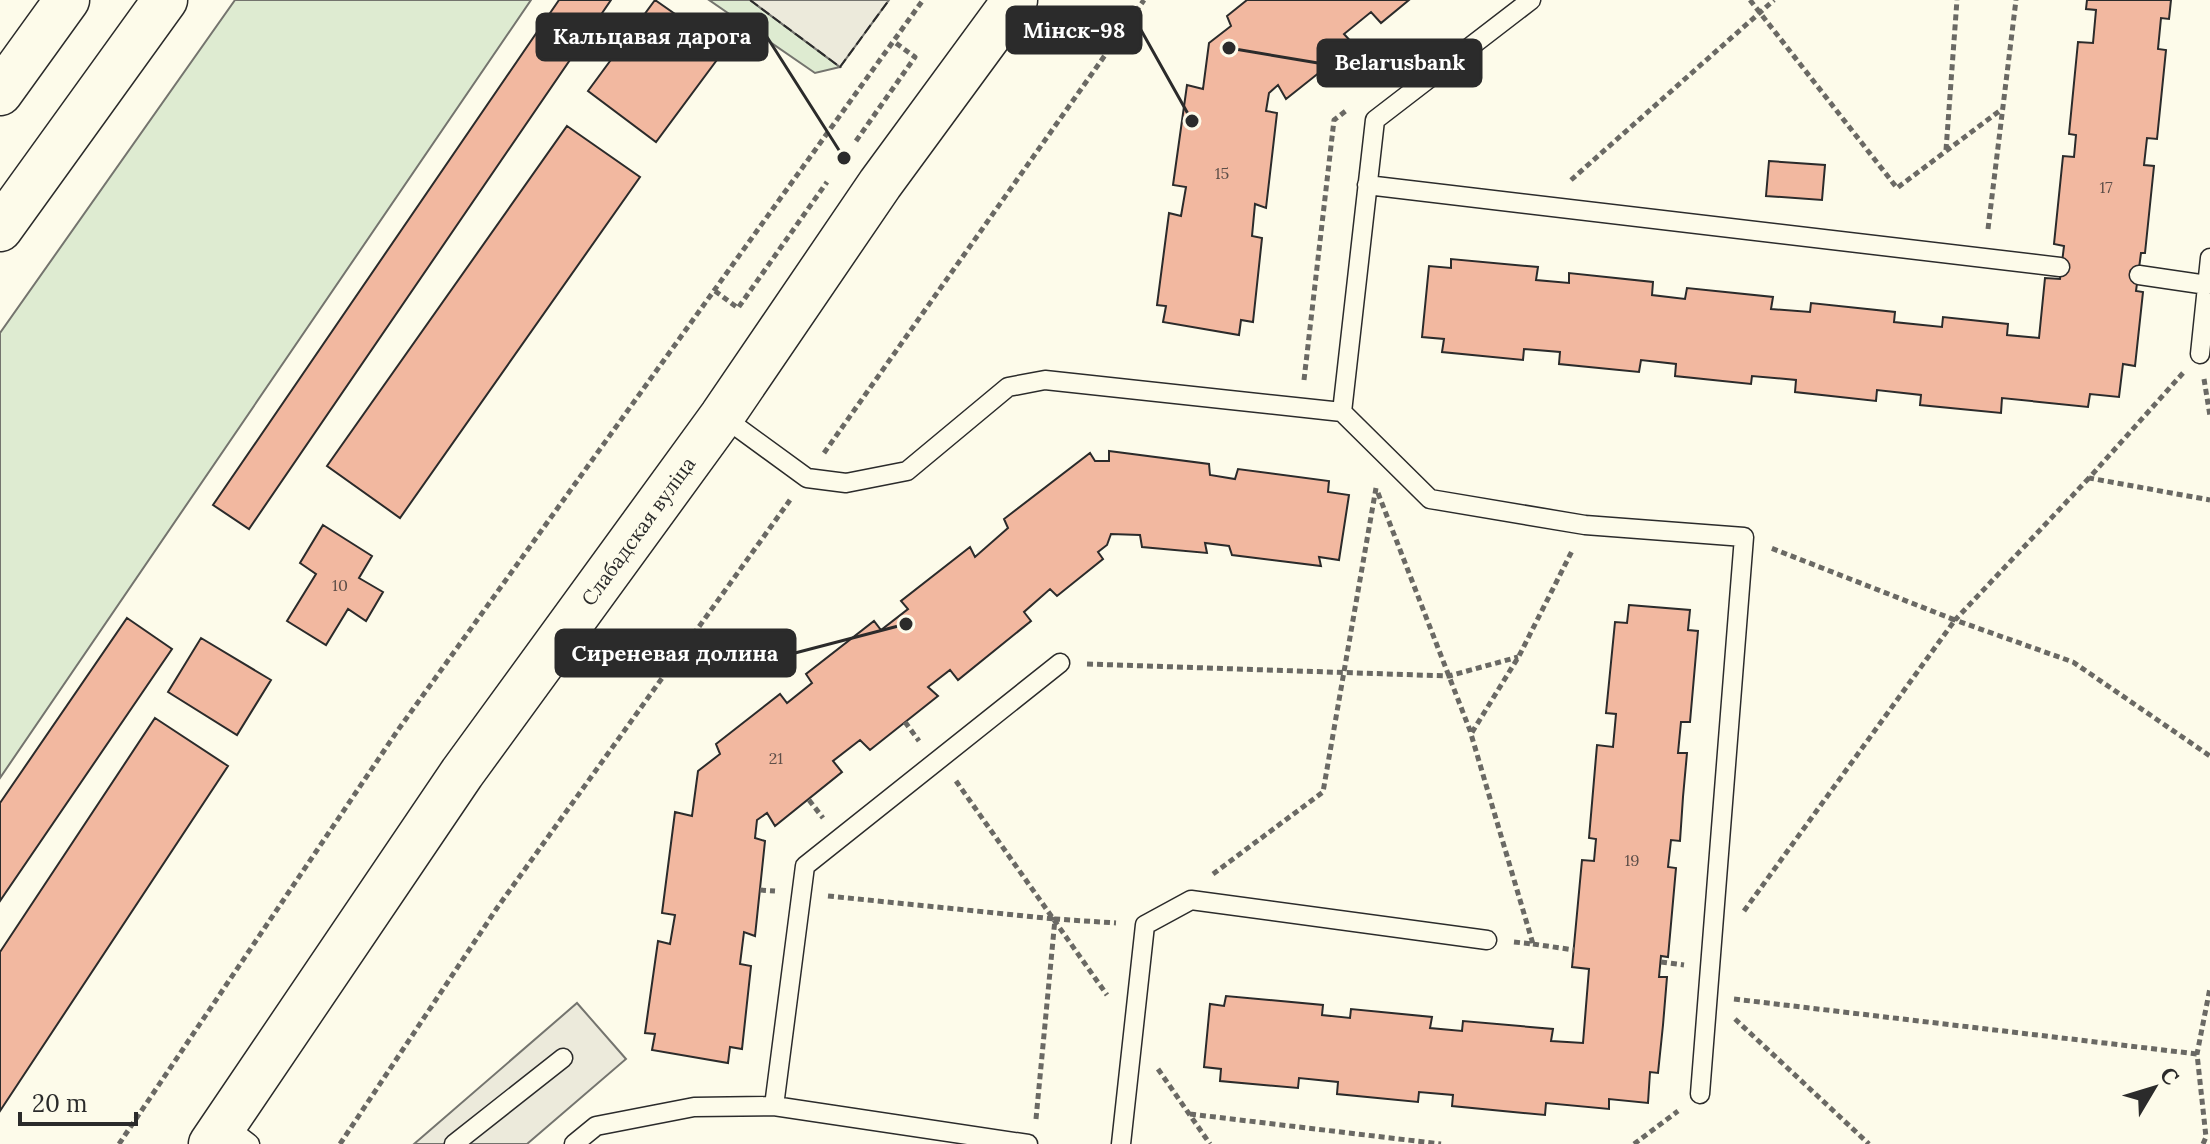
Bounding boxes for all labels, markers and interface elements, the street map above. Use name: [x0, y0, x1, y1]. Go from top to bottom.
callout: Мінск-98: [1007, 7, 1141, 53]
callout: Кальцавая дарога: [537, 14, 767, 60]
text: Мінск-98: [1023, 16, 1125, 44]
text: Кальцавая дарога: [553, 22, 752, 50]
callout: Belarusbank: [1318, 40, 1481, 86]
text: Belarusbank: [1335, 48, 1465, 76]
house number: 15: [1215, 163, 1229, 183]
house number: 17: [2099, 177, 2113, 197]
street label: Слабадская вуліца: [576, 452, 700, 610]
house number: 10: [332, 575, 348, 595]
callout: Сиреневая долина: [556, 630, 795, 676]
text: Сиреневая долина: [572, 639, 779, 667]
house number: 21: [769, 748, 783, 768]
house number: 19: [1624, 850, 1640, 870]
north arrow: [2114, 1048, 2194, 1128]
text: С: [2154, 1061, 2185, 1090]
scale bar: [20, 1076, 136, 1126]
text: 20 m: [32, 1088, 88, 1119]

